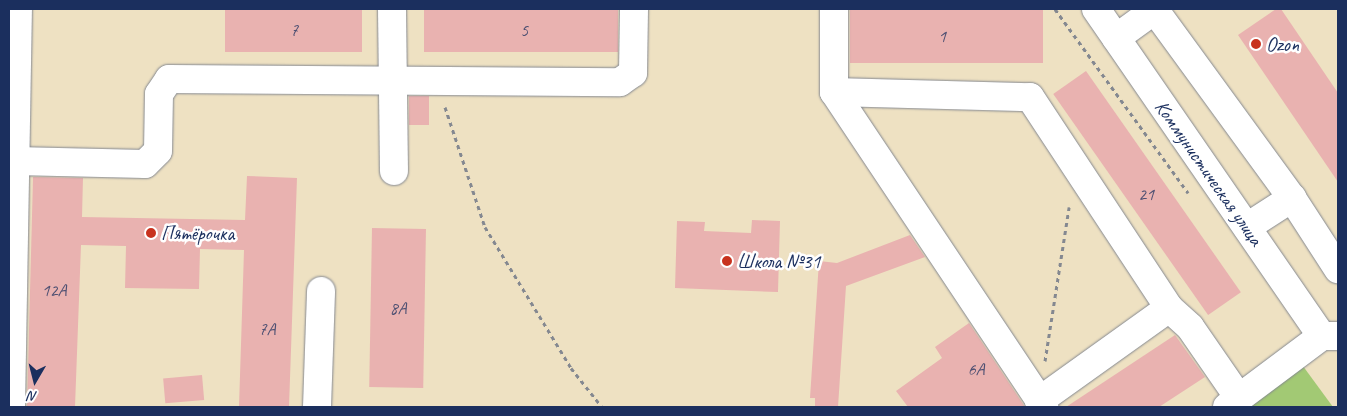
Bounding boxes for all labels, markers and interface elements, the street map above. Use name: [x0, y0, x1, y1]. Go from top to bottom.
house number: 7: [290, 19, 298, 41]
house number: 5: [520, 19, 528, 41]
house number: 1: [938, 25, 946, 47]
place label: Ozon: [1266, 32, 1299, 56]
marker: Ozon: [1250, 38, 1262, 50]
street label: Коммунистическая улица: [1150, 95, 1268, 251]
house number: 21: [1138, 183, 1154, 205]
place label: Пятёрочка: [161, 221, 234, 245]
marker: Пятёрочка: [145, 227, 157, 239]
place label: Школа №31: [737, 249, 820, 273]
marker: Школа №31: [721, 255, 733, 267]
house number: 12А: [41, 279, 67, 301]
house number: 8А: [389, 297, 407, 319]
house number: 7А: [258, 318, 276, 340]
north arrow: [10, 356, 60, 406]
house number: 6А: [967, 358, 985, 380]
text: N: [27, 387, 38, 405]

